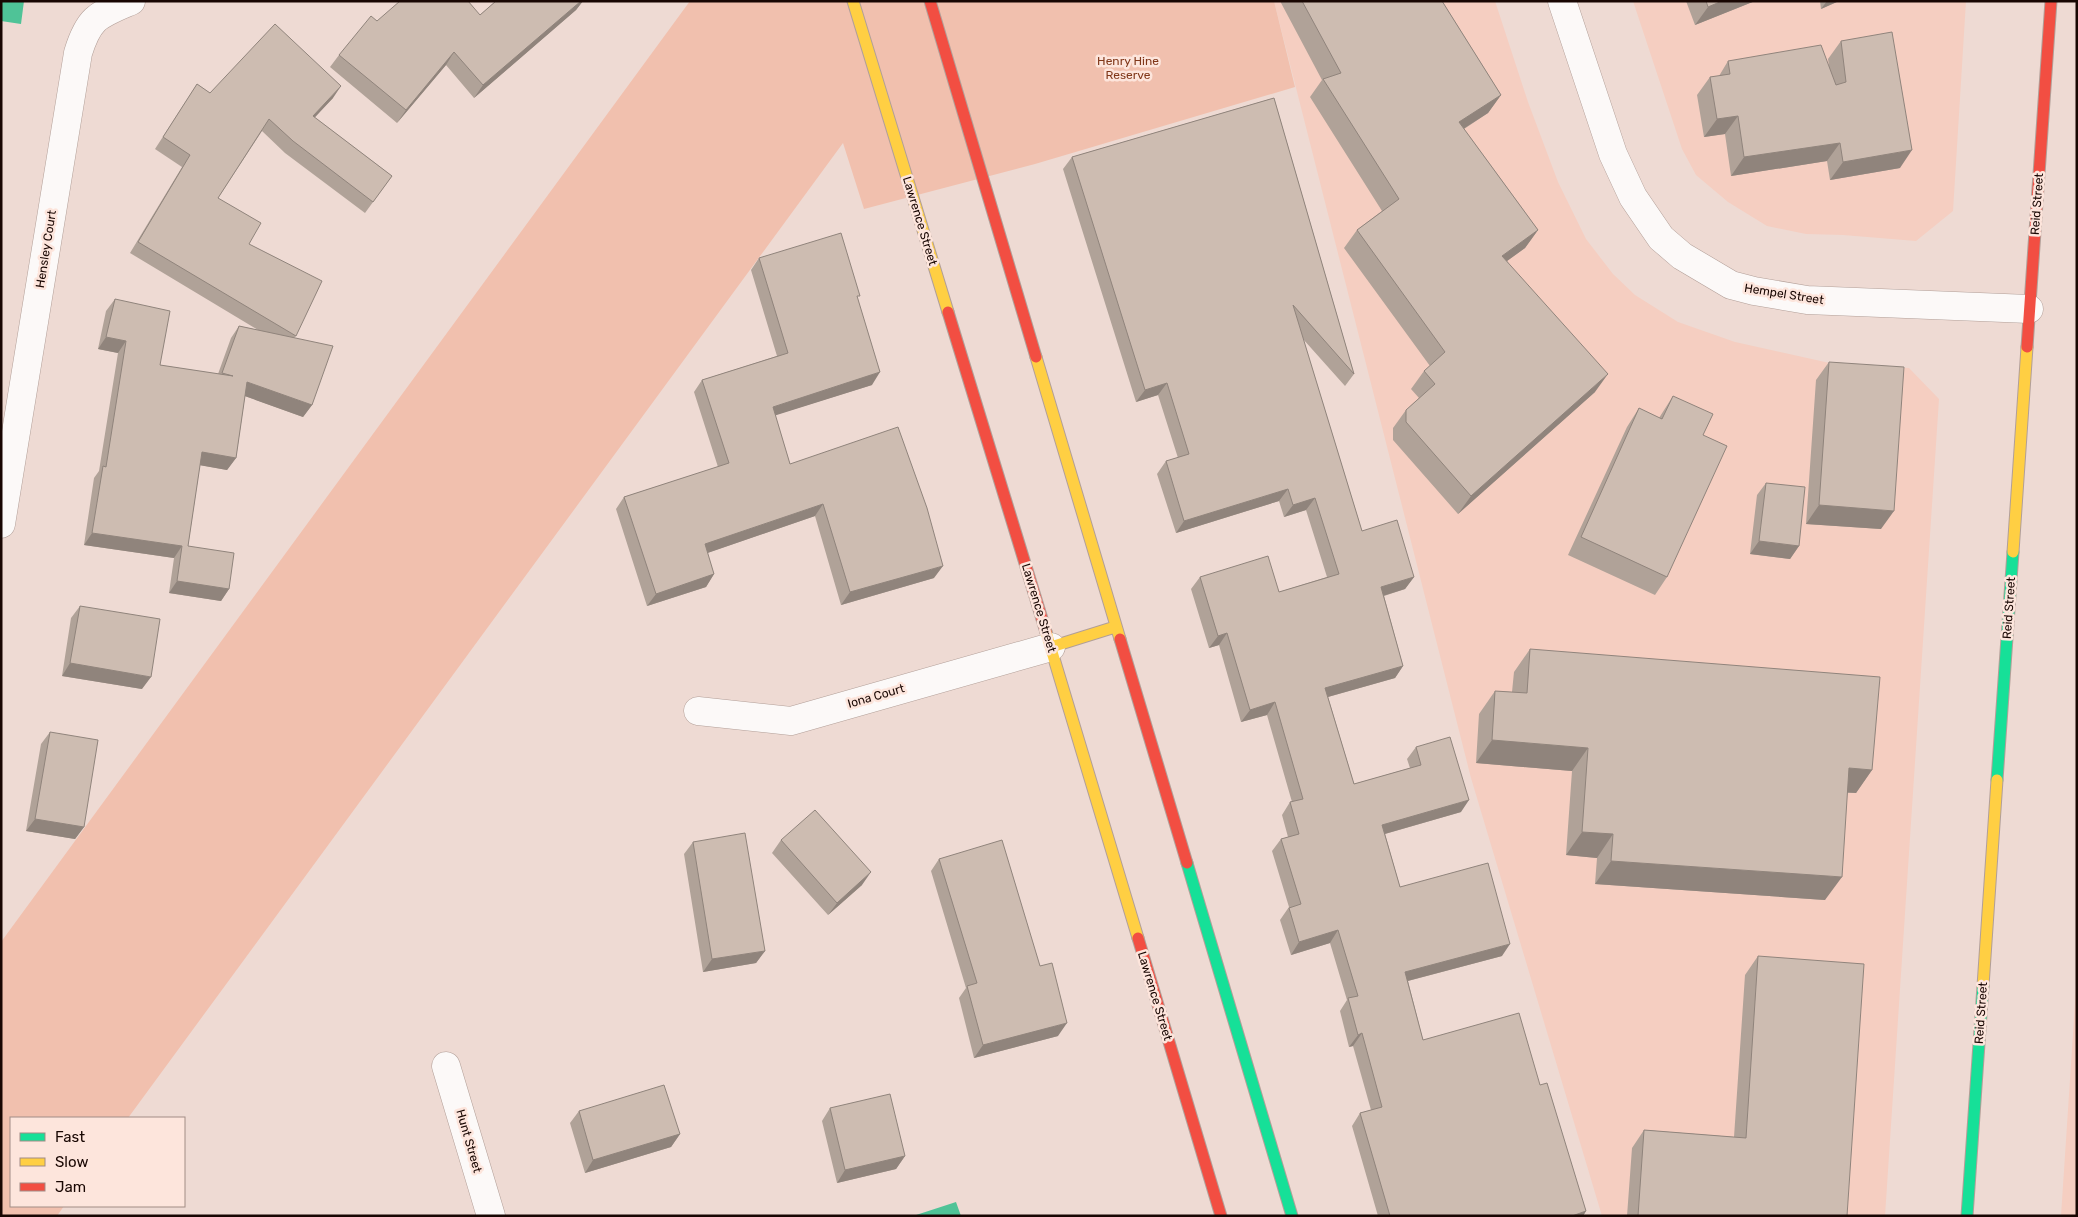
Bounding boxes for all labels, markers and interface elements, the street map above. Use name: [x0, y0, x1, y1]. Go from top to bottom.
park label: Henry Hine Reserve: [1097, 54, 1159, 82]
street label: Reid Street: [2028, 172, 2046, 236]
street label: Lawrence Street: [900, 175, 940, 268]
street label: Hensley Court: [33, 209, 59, 289]
street label: Hempel Street: [1743, 281, 1825, 307]
street label: Lawrence Street: [1019, 562, 1059, 655]
street label: Reid Street: [2000, 576, 2018, 640]
street label: Iona Court: [846, 681, 906, 711]
street label: Lawrence Street: [1135, 950, 1175, 1043]
street label: Reid Street: [1972, 981, 1990, 1045]
street label: Hunt Street: [453, 1108, 485, 1175]
legend: [10, 1117, 185, 1207]
text: Fast: [55, 1128, 85, 1146]
text: Slow: [55, 1153, 88, 1171]
text: Jam: [55, 1178, 86, 1196]

